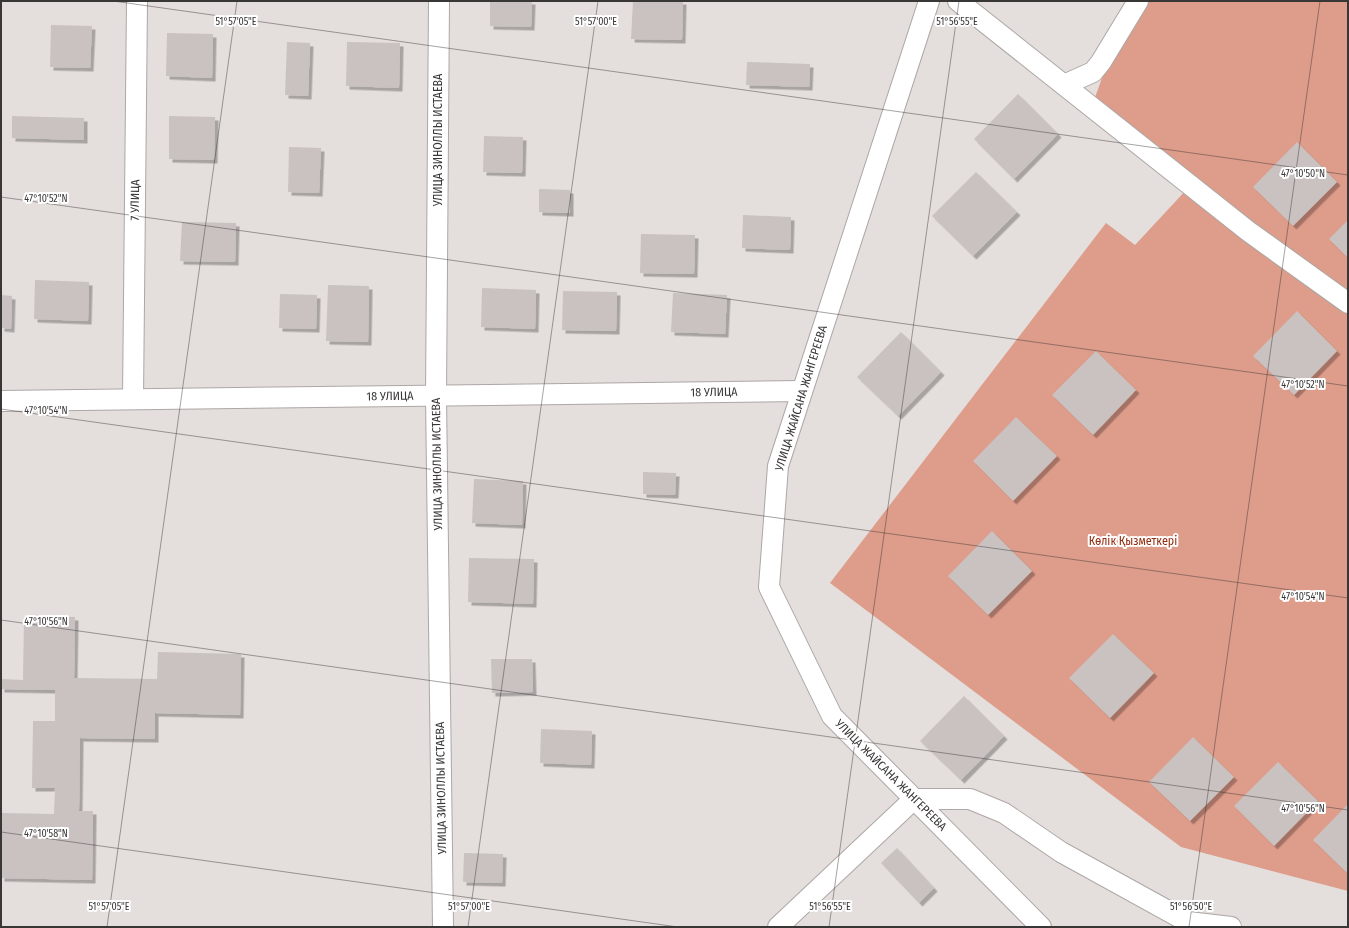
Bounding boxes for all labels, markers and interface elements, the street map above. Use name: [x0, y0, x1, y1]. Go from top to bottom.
text: 51°57'05"E: [215, 16, 257, 28]
text: 51°57'00"E: [575, 16, 617, 28]
text: 51°56'55"E: [936, 16, 978, 28]
street label: УЛИЦА ЗИНОЛЛЫ ИСТАЕВА: [431, 73, 445, 207]
text: 47°10'50"N: [1281, 168, 1325, 180]
street label: 7 УЛИЦА: [128, 179, 142, 221]
text: 47°10'52"N: [24, 193, 68, 205]
street label: УЛИЦА ЖАЙСАНА ЖАНГЕРЕЕВА: [771, 323, 830, 473]
text: 47°10'52"N: [1281, 379, 1325, 391]
street label: 18 УЛИЦА: [690, 385, 738, 399]
street label: 18 УЛИЦА: [366, 389, 414, 403]
street label: УЛИЦА ЗИНОЛЛЫ ИСТАЕВА: [429, 397, 445, 531]
text: 47°10'54"N: [24, 405, 68, 417]
park label: Көлік Қызметкері: [1089, 534, 1177, 548]
text: 47°10'54"N: [1281, 591, 1325, 603]
text: 47°10'56"N: [24, 616, 68, 628]
street label: УЛИЦА ЖАЙСАНА ЖАНГЕРЕЕВА: [832, 715, 951, 834]
street label: УЛИЦА ЗИНОЛЛЫ ИСТАЕВА: [433, 721, 449, 855]
text: 47°10'56"N: [1281, 803, 1325, 815]
text: 47°10'58"N: [24, 828, 68, 840]
text: 51°57'05"E: [88, 901, 130, 913]
text: 51°57'00"E: [448, 901, 490, 913]
text: 51°56'55"E: [809, 901, 851, 913]
text: 51°56'50"E: [1170, 901, 1212, 913]

